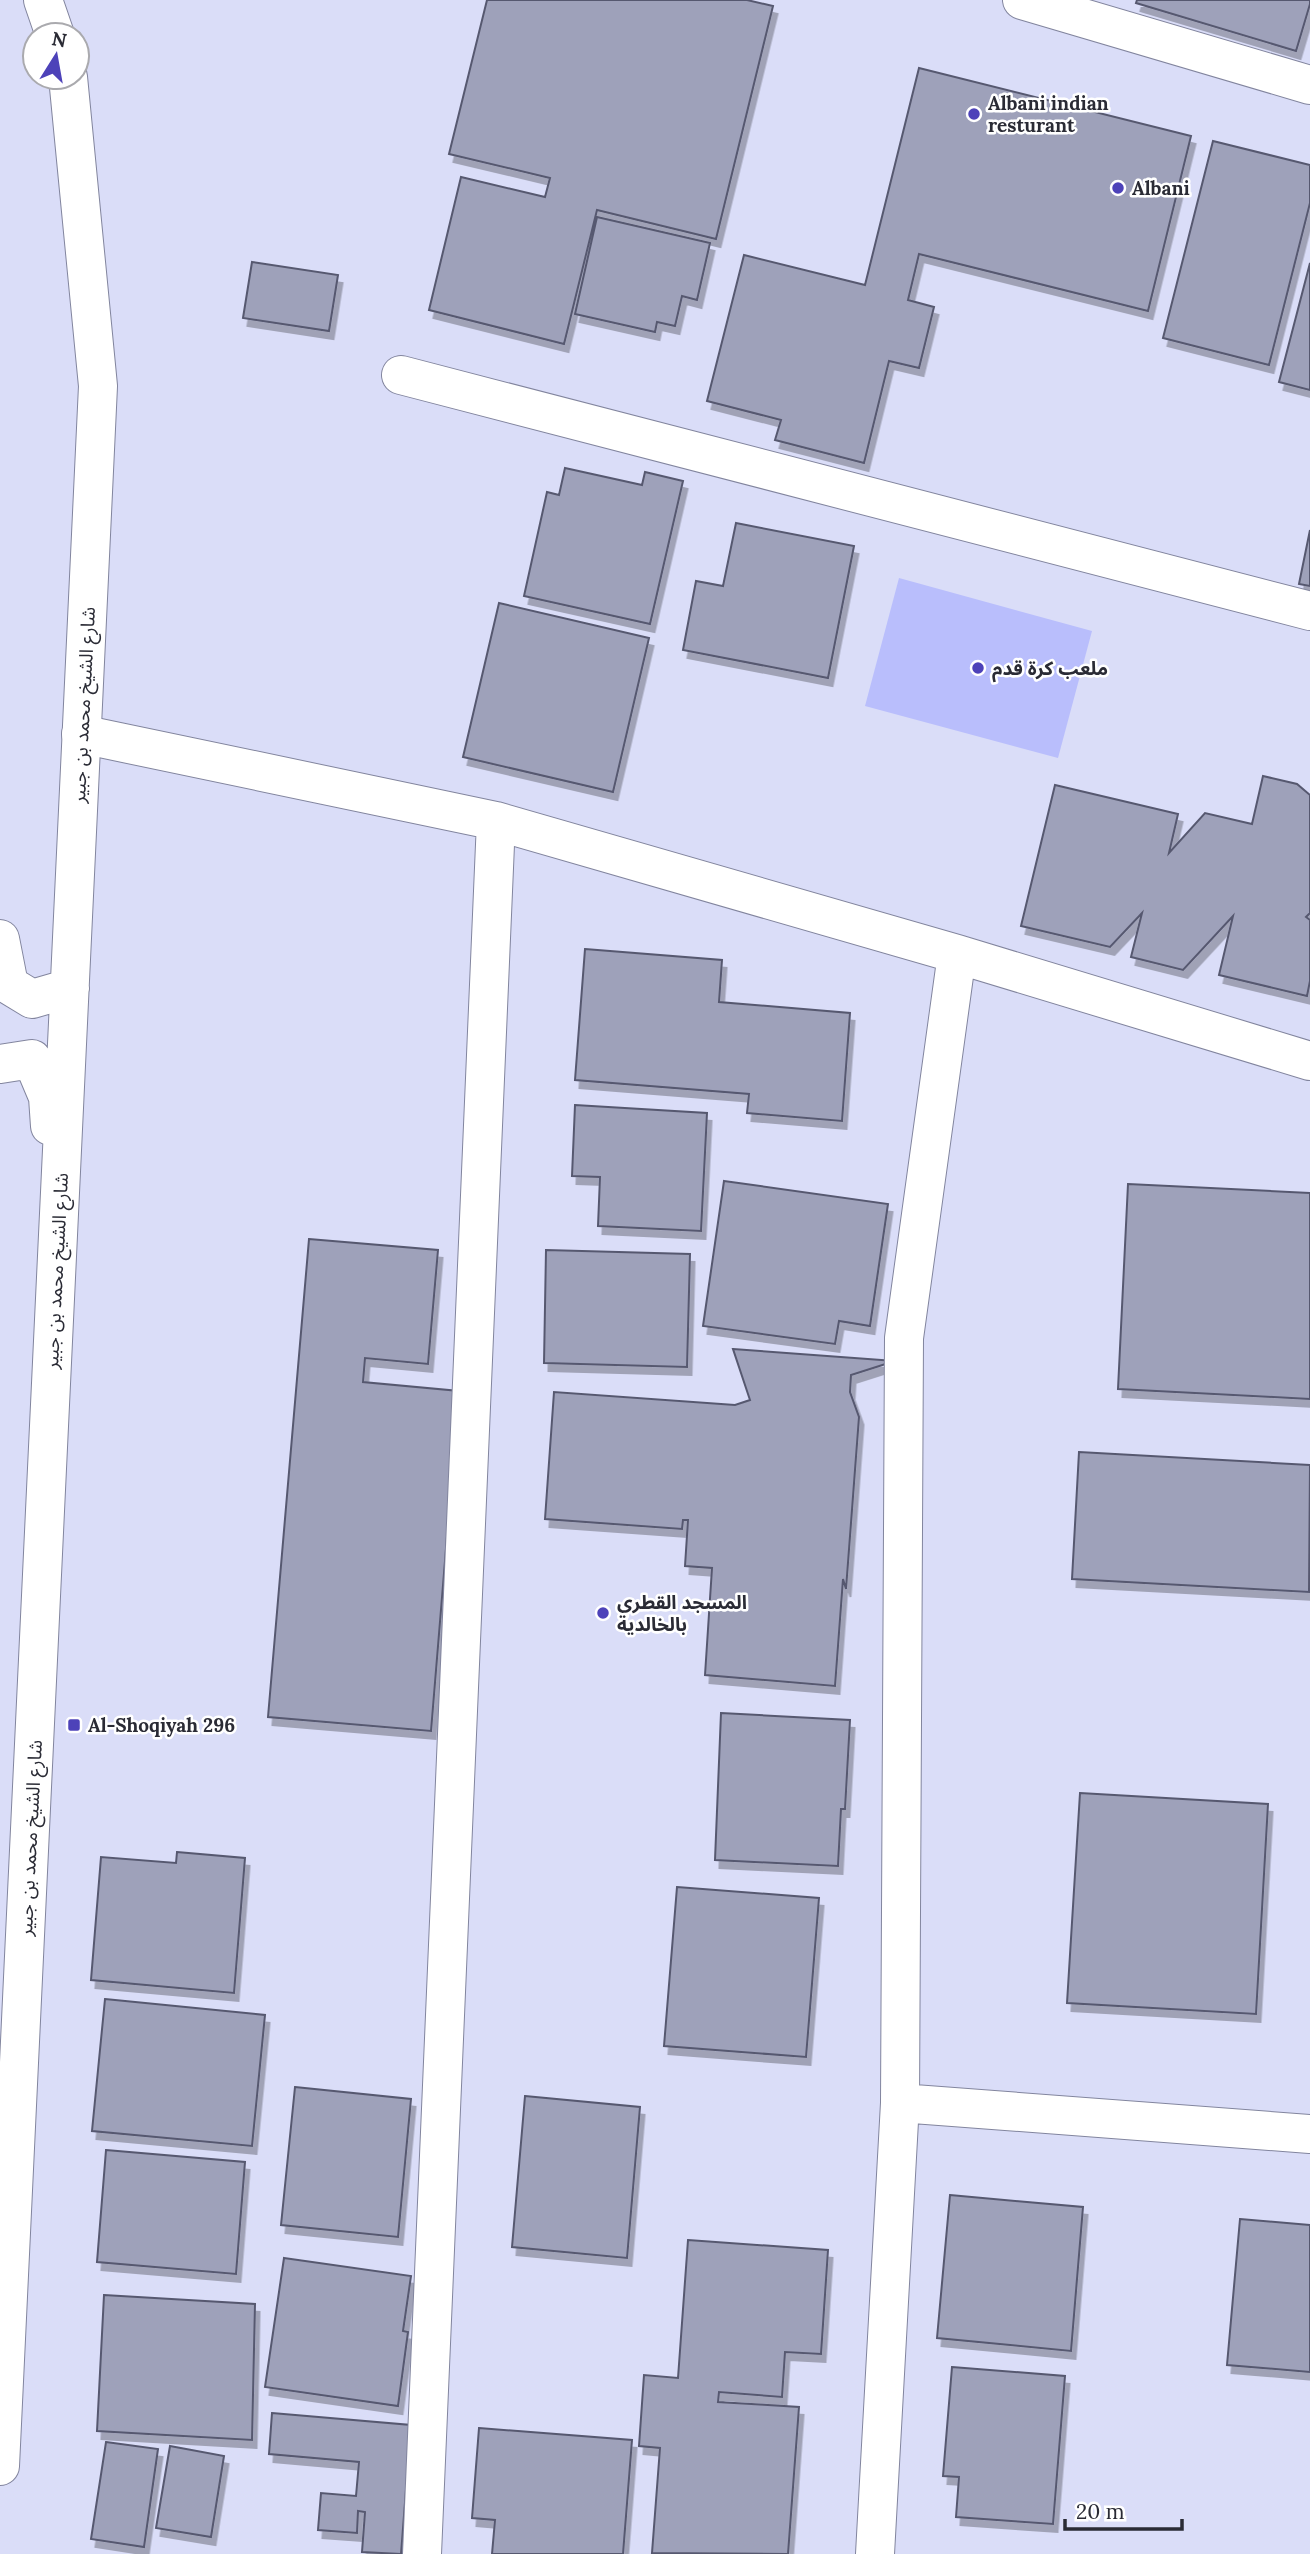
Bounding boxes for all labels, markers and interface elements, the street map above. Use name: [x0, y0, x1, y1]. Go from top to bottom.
north arrow: [21, 21, 91, 91]
text: N: [50, 26, 69, 53]
place label: Albani indian resturant: [988, 91, 1109, 137]
marker: Albani indian resturant: [966, 106, 982, 122]
place label: Albani: [1132, 176, 1190, 200]
marker: Albani: [1110, 180, 1126, 196]
street label: شارع الشيخ محمد بن جبير: [66, 606, 103, 805]
place label: ملعب كرة قدم: [992, 656, 1108, 683]
marker: ملعب كرة قدم: [970, 660, 986, 676]
street label: شارع الشيخ محمد بن جبير: [39, 1172, 76, 1371]
place label: المسجد القطري بالخالدية: [617, 1590, 747, 1636]
marker: المسجد القطري بالخالدية: [595, 1605, 611, 1621]
place label: Al-Shoqiyah 296: [88, 1713, 235, 1737]
marker: Al-Shoqiyah 296: [66, 1717, 82, 1733]
street label: شارع الشيخ محمد بن جبير: [13, 1739, 50, 1938]
scale bar: [1065, 2488, 1182, 2532]
text: 20 m: [1076, 2498, 1125, 2525]

